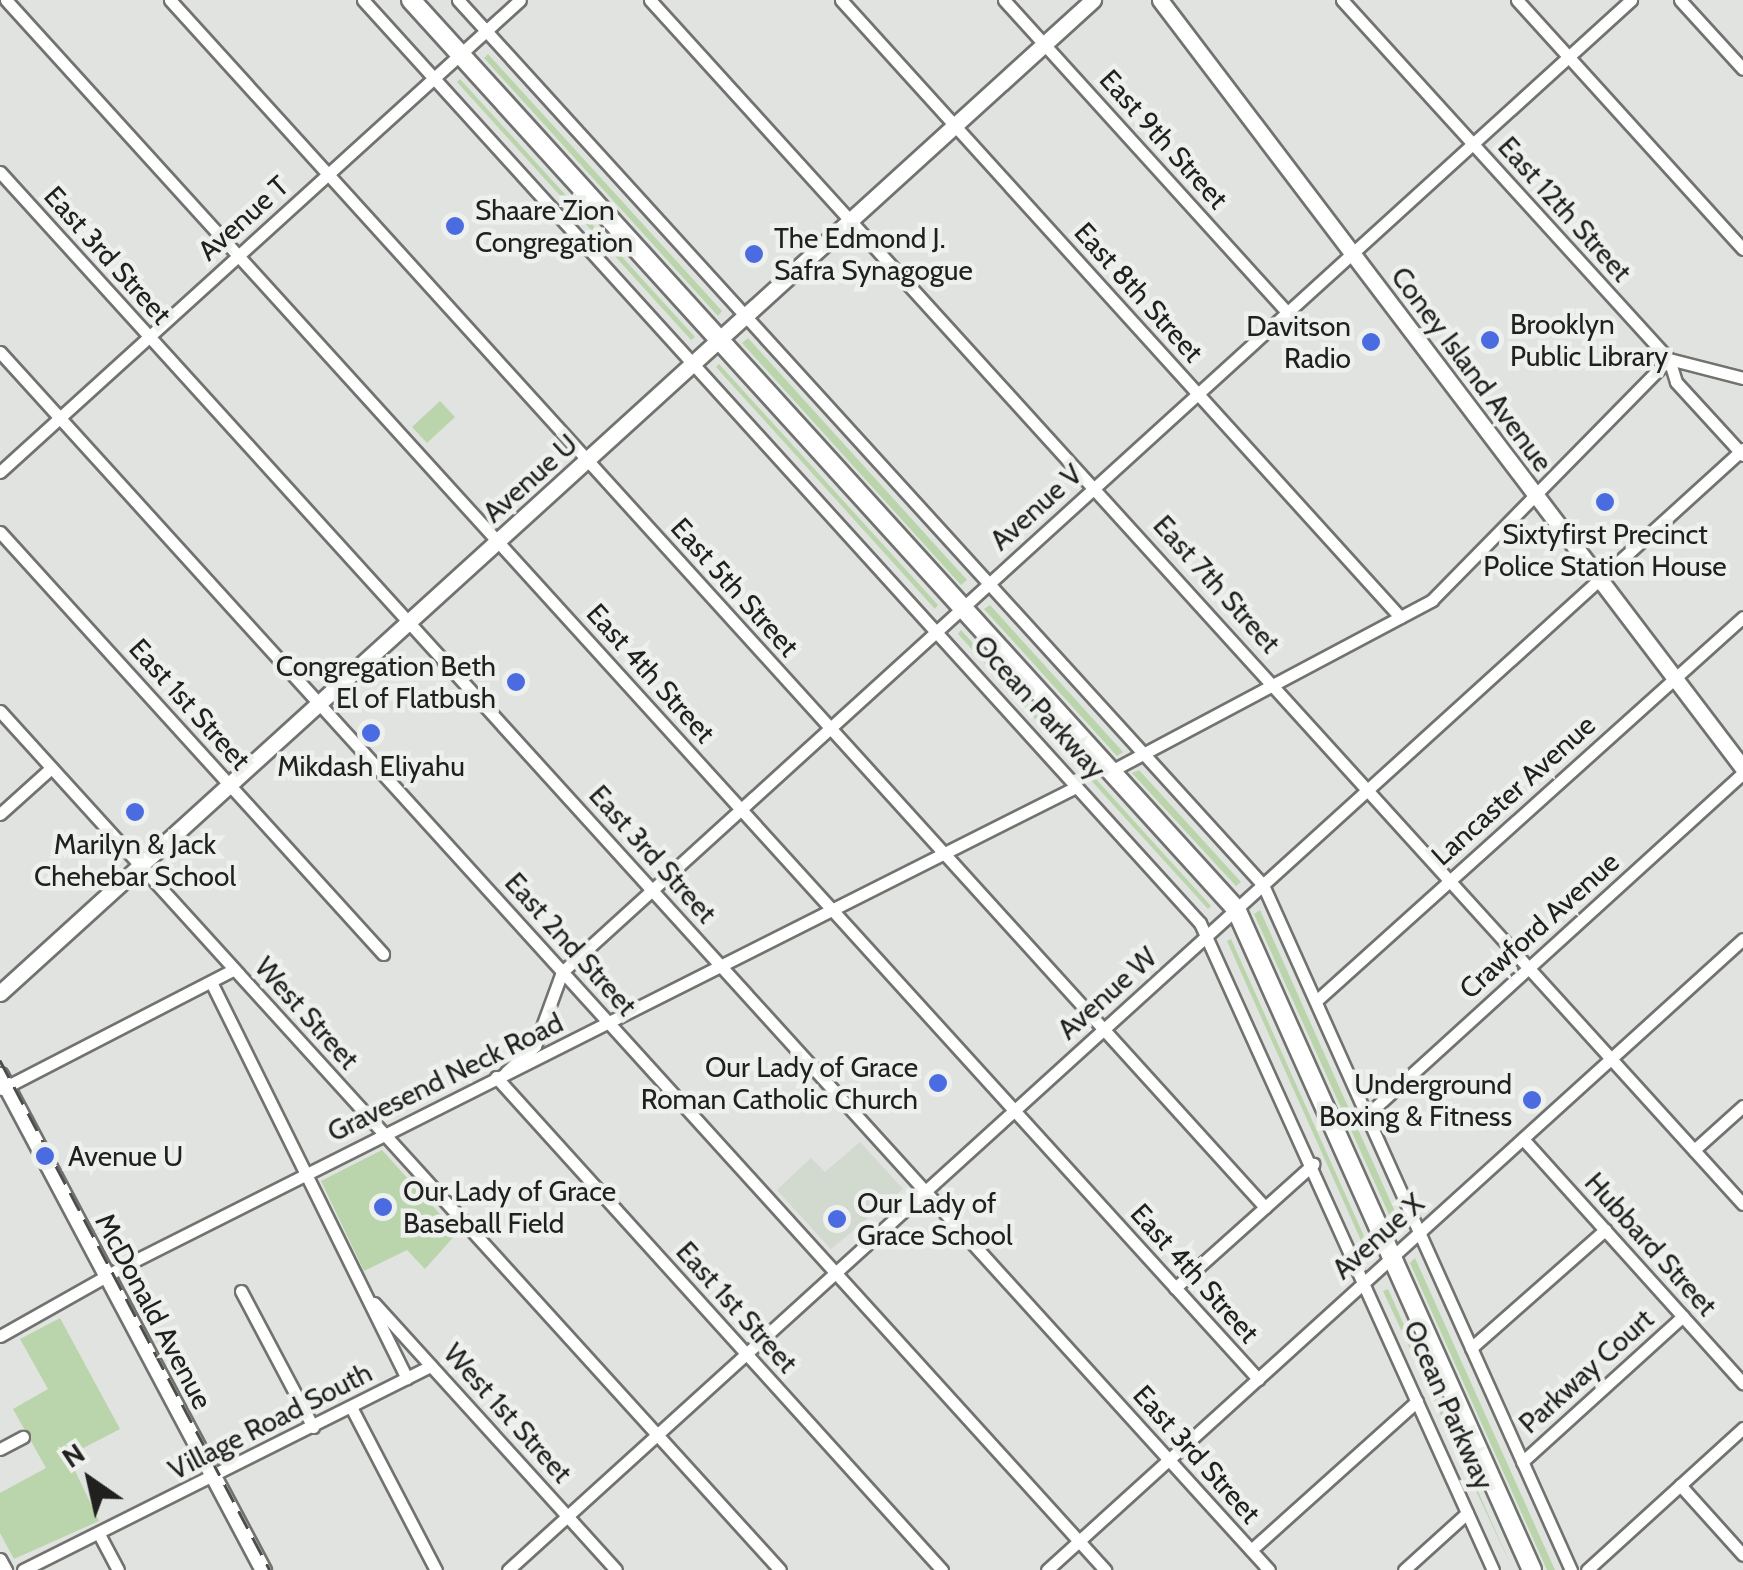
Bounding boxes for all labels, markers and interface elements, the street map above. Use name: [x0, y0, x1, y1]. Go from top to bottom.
street label: East 9th Street: [1093, 63, 1235, 215]
street label: East 12th Street: [1491, 130, 1639, 288]
street label: Avenue T: [191, 169, 295, 267]
street label: East 3rd Street: [37, 179, 179, 331]
place label: Shaare Zion Congregation: [475, 193, 633, 259]
marker: Shaare Zion Congregation: [444, 215, 466, 237]
street label: East 8th Street: [1068, 215, 1210, 369]
place label: The Edmond J. Safra Synagogue: [774, 221, 973, 287]
marker: The Edmond J. Safra Synagogue: [743, 243, 765, 265]
street label: Coney Island Avenue: [1384, 260, 1560, 478]
place label: Brooklyn Public Library: [1510, 307, 1668, 373]
place label: Davitson Radio: [1246, 309, 1351, 375]
marker: Brooklyn Public Library: [1479, 329, 1501, 351]
marker: Davitson Radio: [1360, 331, 1382, 353]
street label: Avenue U: [476, 427, 584, 529]
street label: Avenue V: [983, 457, 1089, 557]
marker: Sixtyfirst Precinct Police Station House: [1594, 491, 1616, 513]
street label: East 7th Street: [1147, 508, 1287, 660]
street label: East 5th Street: [664, 511, 806, 663]
place label: Sixtyfirst Precinct Police Station House: [1483, 517, 1727, 583]
street label: East 4th Street: [580, 597, 722, 749]
street label: Ocean Parkway: [967, 628, 1113, 786]
street label: East 1st Street: [122, 632, 258, 776]
place label: Congregation Beth El of Flatbush: [276, 649, 496, 715]
marker: Congregation Beth El of Flatbush: [505, 671, 527, 693]
street label: Lancaster Avenue: [1424, 708, 1602, 872]
marker: Mikdash Eliyahu: [360, 722, 382, 744]
place label: Mikdash Eliyahu: [277, 749, 465, 783]
street label: East 3rd Street: [582, 778, 724, 930]
marker: Marilyn & Jack Chehebar School: [124, 801, 146, 823]
place label: Marilyn & Jack Chehebar School: [34, 827, 236, 893]
street label: Crawford Avenue: [1452, 845, 1626, 1005]
street label: East 2nd Street: [498, 866, 644, 1022]
street label: Avenue W: [1051, 940, 1163, 1046]
street label: West Street: [248, 950, 366, 1076]
street label: Gravesend Neck Road: [322, 1005, 568, 1149]
place label: Our Lady of Grace Roman Catholic Church: [641, 1050, 918, 1116]
place label: Underground Boxing & Fitness: [1319, 1067, 1512, 1133]
marker: Our Lady of Grace Roman Catholic Church: [927, 1072, 949, 1094]
marker: Underground Boxing & Fitness: [1521, 1089, 1543, 1111]
place label: Avenue U: [68, 1139, 183, 1173]
marker: Avenue U: [32, 1143, 58, 1169]
street label: Hubbard Street: [1578, 1166, 1724, 1322]
place label: Our Lady of Grace Baseball Field: [403, 1174, 616, 1240]
place label: Our Lady of Grace School: [857, 1186, 1013, 1252]
street label: Avenue X: [1325, 1186, 1431, 1286]
marker: Our Lady of Grace Baseball Field: [372, 1196, 394, 1218]
street label: East 4th Street: [1124, 1197, 1266, 1349]
street label: McDonald Avenue: [88, 1207, 220, 1415]
marker: Our Lady of Grace School: [826, 1208, 848, 1230]
street label: East 1st Street: [669, 1235, 805, 1379]
street label: Parkway Court: [1512, 1302, 1660, 1440]
street label: Ocean Parkway: [1397, 1315, 1501, 1495]
street label: West 1st Street: [437, 1337, 579, 1489]
street label: Village Road South: [163, 1355, 377, 1487]
street label: East 3rd Street: [1126, 1378, 1268, 1530]
north arrow: [40, 1430, 140, 1530]
text: N: [56, 1436, 91, 1475]

